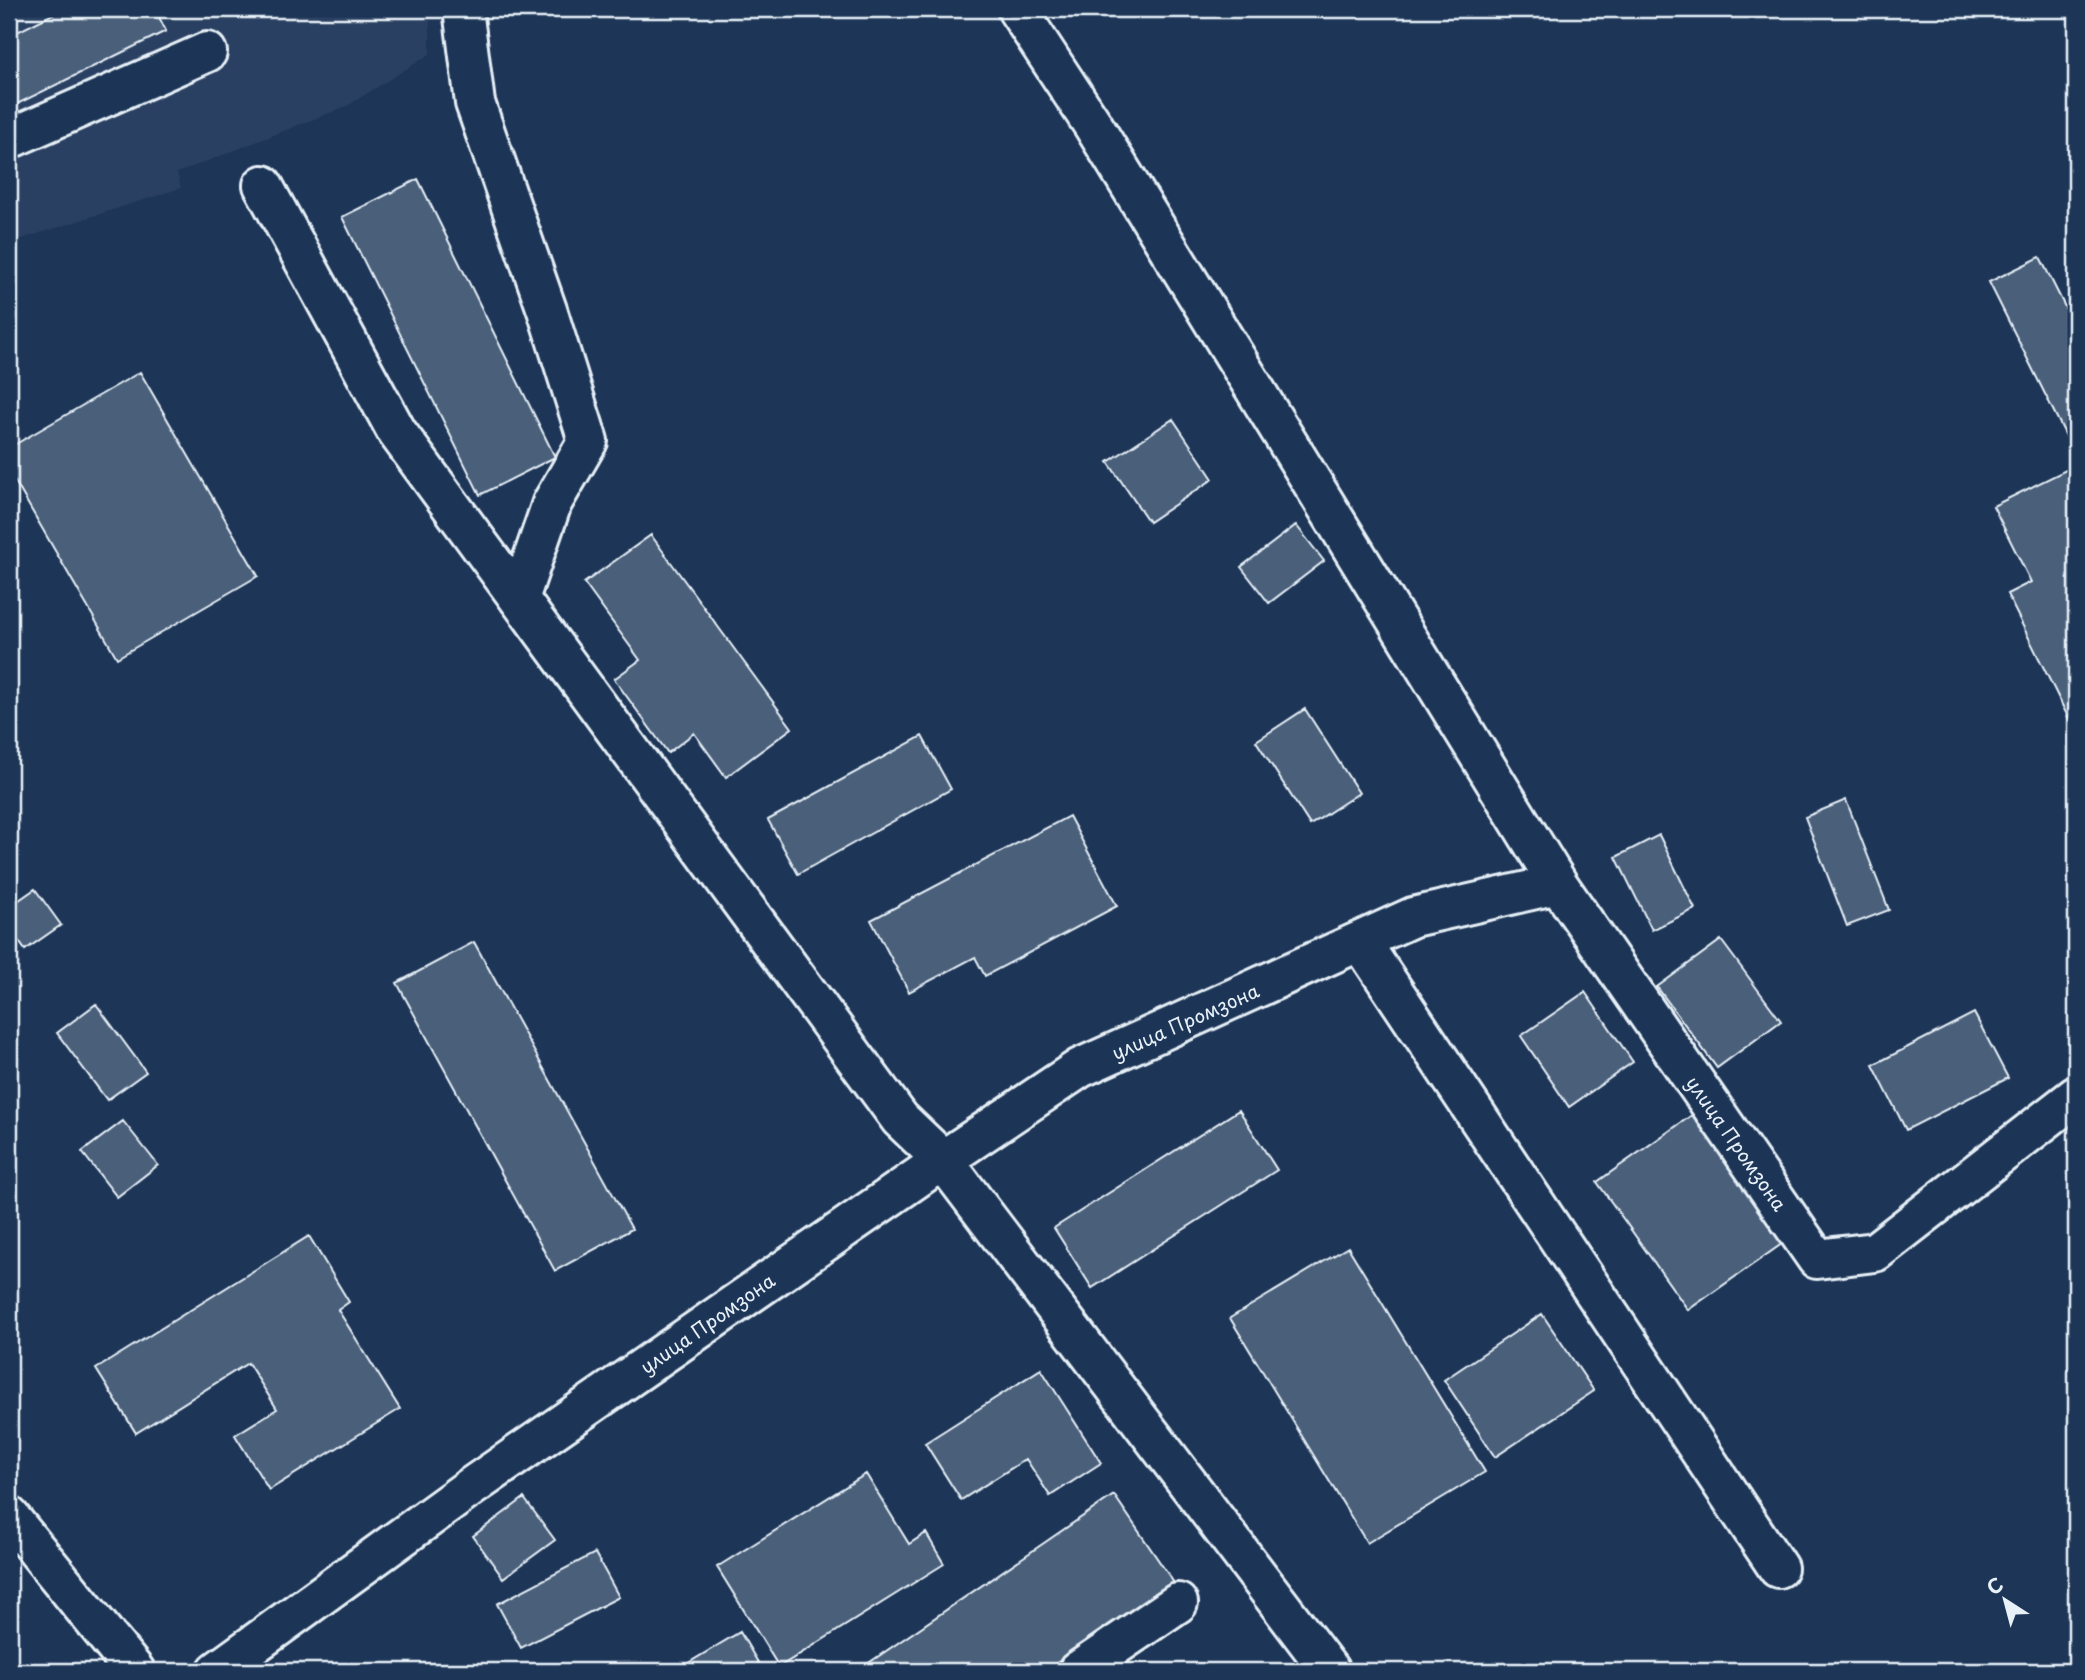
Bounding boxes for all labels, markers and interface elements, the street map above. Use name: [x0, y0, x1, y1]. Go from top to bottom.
street label: улица Промзона: [1107, 976, 1263, 1066]
street label: улица Промзона: [1680, 1070, 1794, 1216]
street label: улица Промзона: [634, 1266, 780, 1380]
north arrow: [1969, 1564, 2039, 1634]
text: С: [1980, 1570, 2008, 1601]

